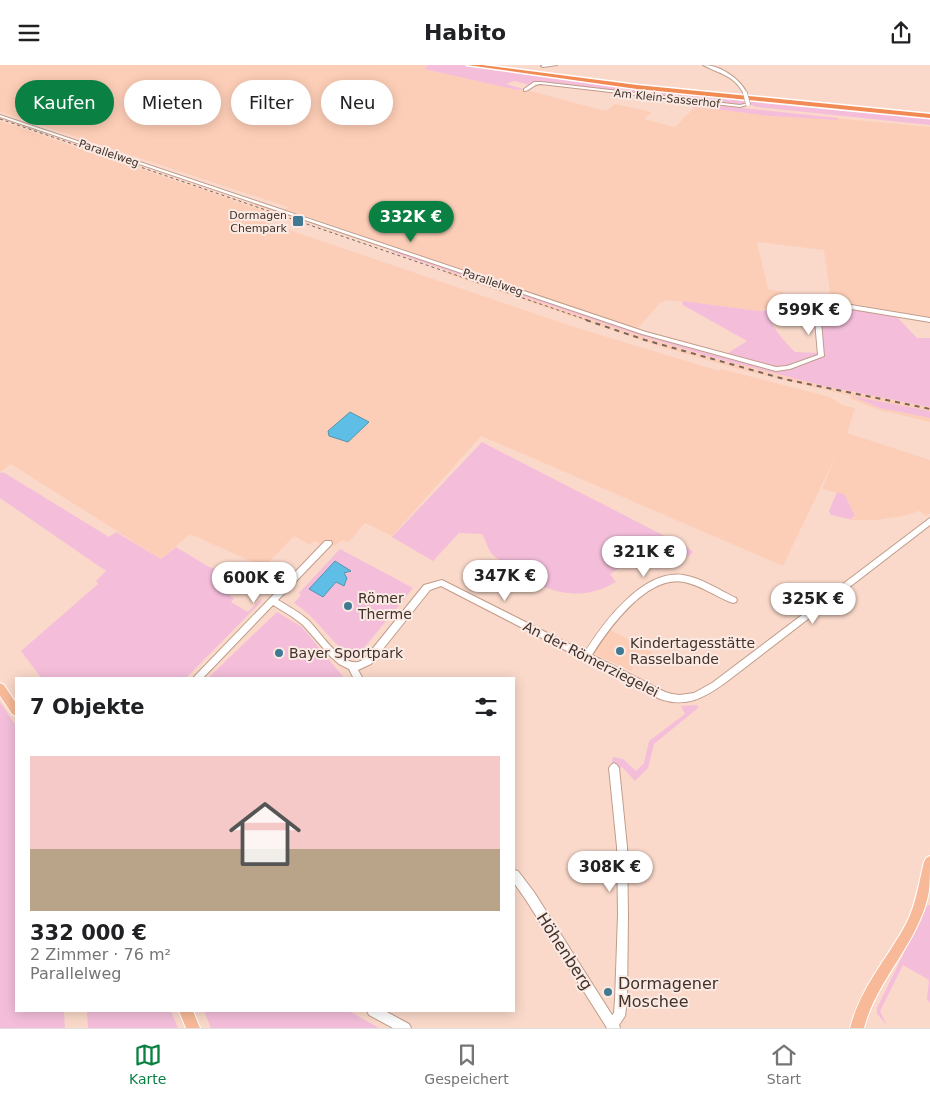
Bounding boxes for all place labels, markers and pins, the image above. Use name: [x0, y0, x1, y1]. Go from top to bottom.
pin: 332K €: [370, 201, 452, 243]
place label: Dormagen Chempark: [229, 209, 288, 235]
marker: Dormagen Chempark: [291, 214, 305, 228]
pin: 599K €: [768, 293, 850, 336]
pin: 321K €: [603, 535, 685, 578]
pin: 347K €: [464, 559, 546, 602]
pin: 600K €: [213, 561, 295, 604]
pin: 325K €: [772, 583, 854, 625]
place label: Römer Therme: [357, 590, 412, 622]
marker: Römer Therme: [342, 600, 354, 612]
place label: Kindertagesstätte Rasselbande: [630, 635, 755, 667]
place label: Bayer Sportpark: [289, 645, 404, 661]
marker: Kindertagesstätte Rasselbande: [614, 645, 626, 657]
marker: Bayer Sportpark: [273, 647, 285, 659]
pin: 308K €: [569, 851, 651, 893]
place label: Dormagener Moschee: [618, 974, 719, 1011]
marker: Dormagener Moschee: [602, 986, 614, 998]

